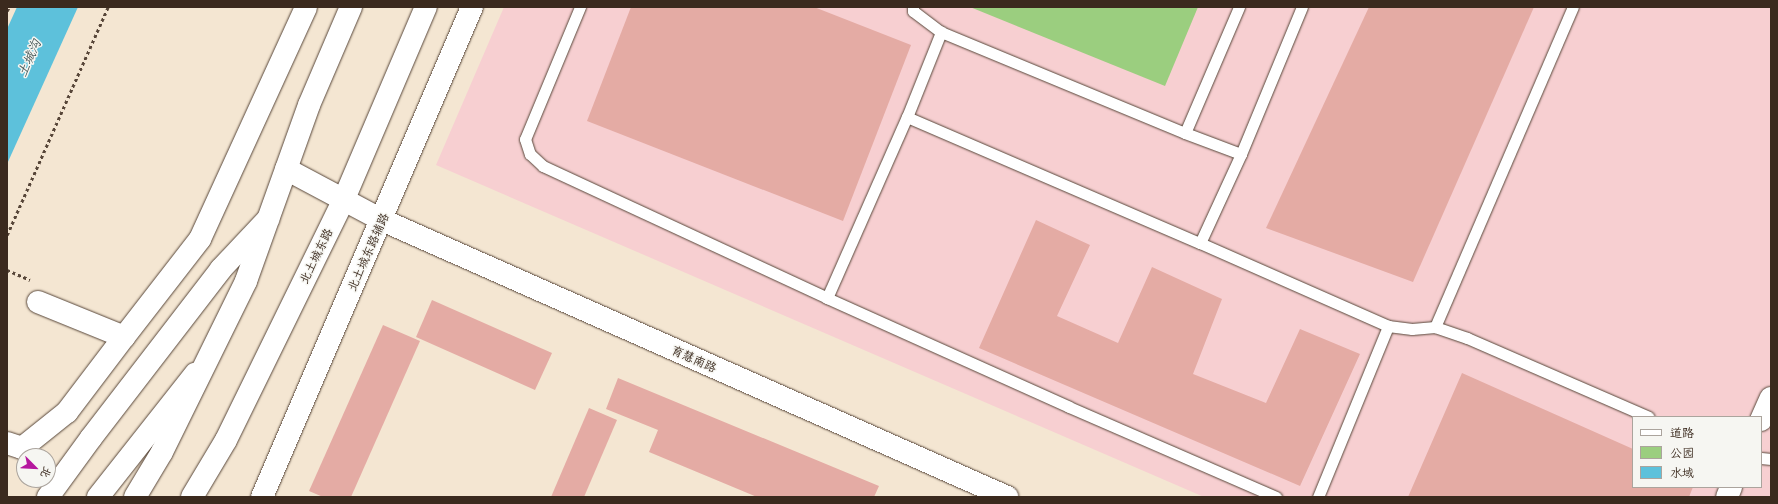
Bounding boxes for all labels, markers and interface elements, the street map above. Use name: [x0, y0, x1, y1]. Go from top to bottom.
water label: 土城沟: [14, 37, 44, 79]
street label: 北土城东路辅路: [344, 211, 392, 293]
street label: 北土城东路: [296, 226, 336, 286]
street label: 育慧南路: [669, 343, 719, 375]
legend: [1632, 416, 1762, 488]
text: 道路: [1670, 424, 1694, 441]
text: 公园: [1670, 444, 1694, 461]
north arrow: [16, 448, 56, 488]
text: 水域: [1670, 464, 1694, 481]
text: 北: [37, 465, 55, 480]

